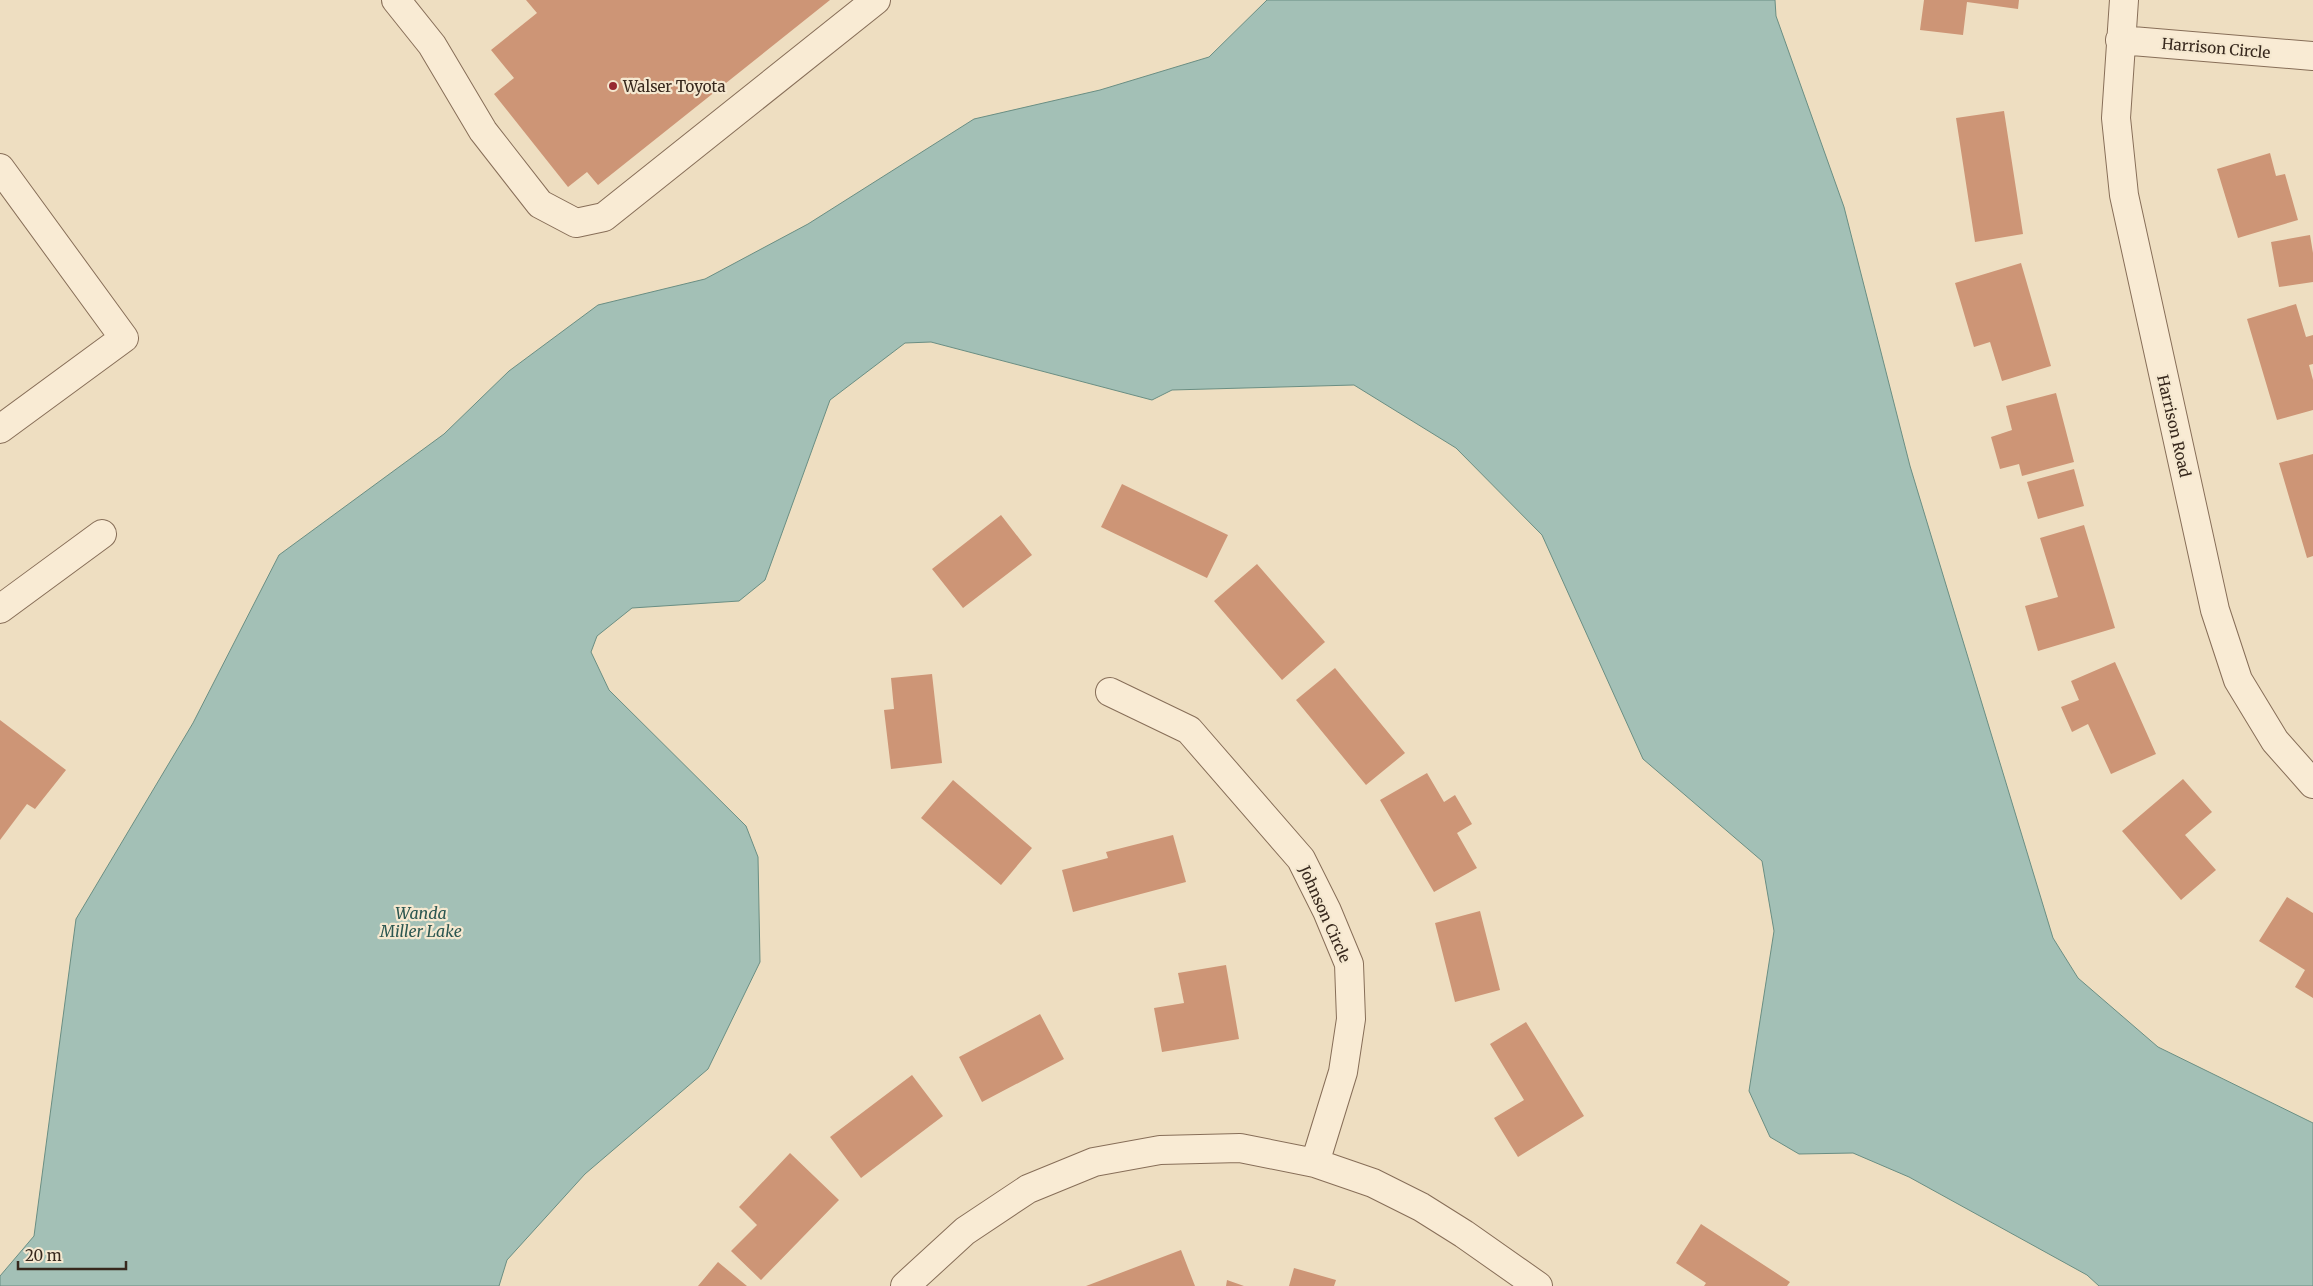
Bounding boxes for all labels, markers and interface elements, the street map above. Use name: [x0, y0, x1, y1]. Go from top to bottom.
street label: Harrison Circle: [2161, 34, 2271, 62]
place label: Walser Toyota: [622, 77, 726, 96]
marker: Walser Toyota: [607, 80, 619, 92]
street label: Harrison Road: [2153, 373, 2195, 479]
street label: Johnson Circle: [1295, 862, 1355, 965]
water label: Wanda Miller Lake: [379, 903, 462, 941]
scale bar: [18, 1238, 125, 1270]
text: 20 m: [25, 1246, 62, 1265]

